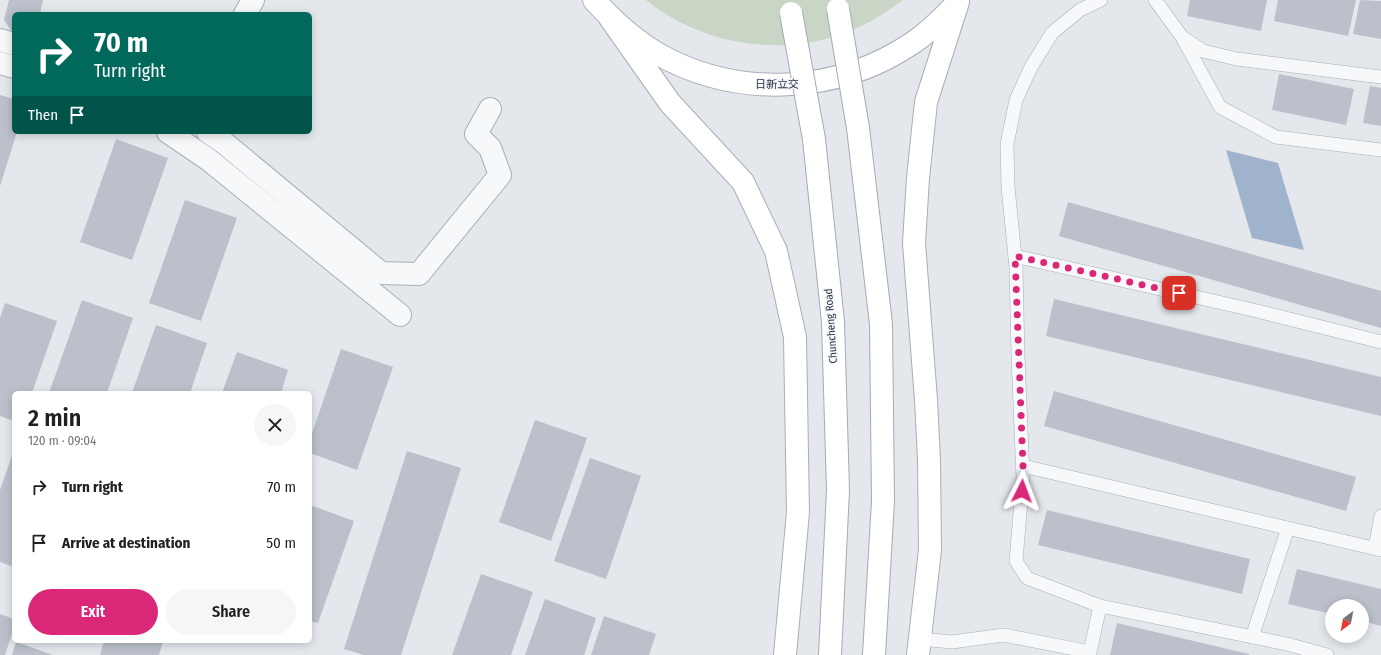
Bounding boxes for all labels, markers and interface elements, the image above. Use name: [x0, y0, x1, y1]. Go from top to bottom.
text: 70 m: [94, 26, 148, 59]
icon: right: [28, 28, 80, 80]
text: Turn right: [94, 60, 166, 82]
street label: 日新立交: [755, 78, 799, 91]
icon: arrive: [66, 104, 88, 126]
text: Then: [28, 106, 58, 124]
pin: [1162, 276, 1196, 310]
icon: arrive: [1168, 282, 1190, 304]
street label: Chuncheng Road: [822, 288, 840, 364]
text: 2 min: [28, 404, 81, 432]
button: close: [254, 404, 296, 446]
text: 120 m · 09:04: [28, 433, 96, 448]
position arrow: [1001, 470, 1043, 512]
icon: right: [28, 476, 50, 498]
text: Turn right: [62, 478, 123, 496]
text: 70 m: [267, 478, 296, 496]
icon: arrive: [28, 532, 50, 554]
text: Arrive at destination: [62, 534, 190, 552]
text: 50 m: [266, 534, 296, 552]
button: Exit: [28, 589, 158, 635]
button: Share: [166, 589, 296, 635]
north arrow: [1325, 599, 1369, 643]
map controls: [1325, 599, 1369, 643]

